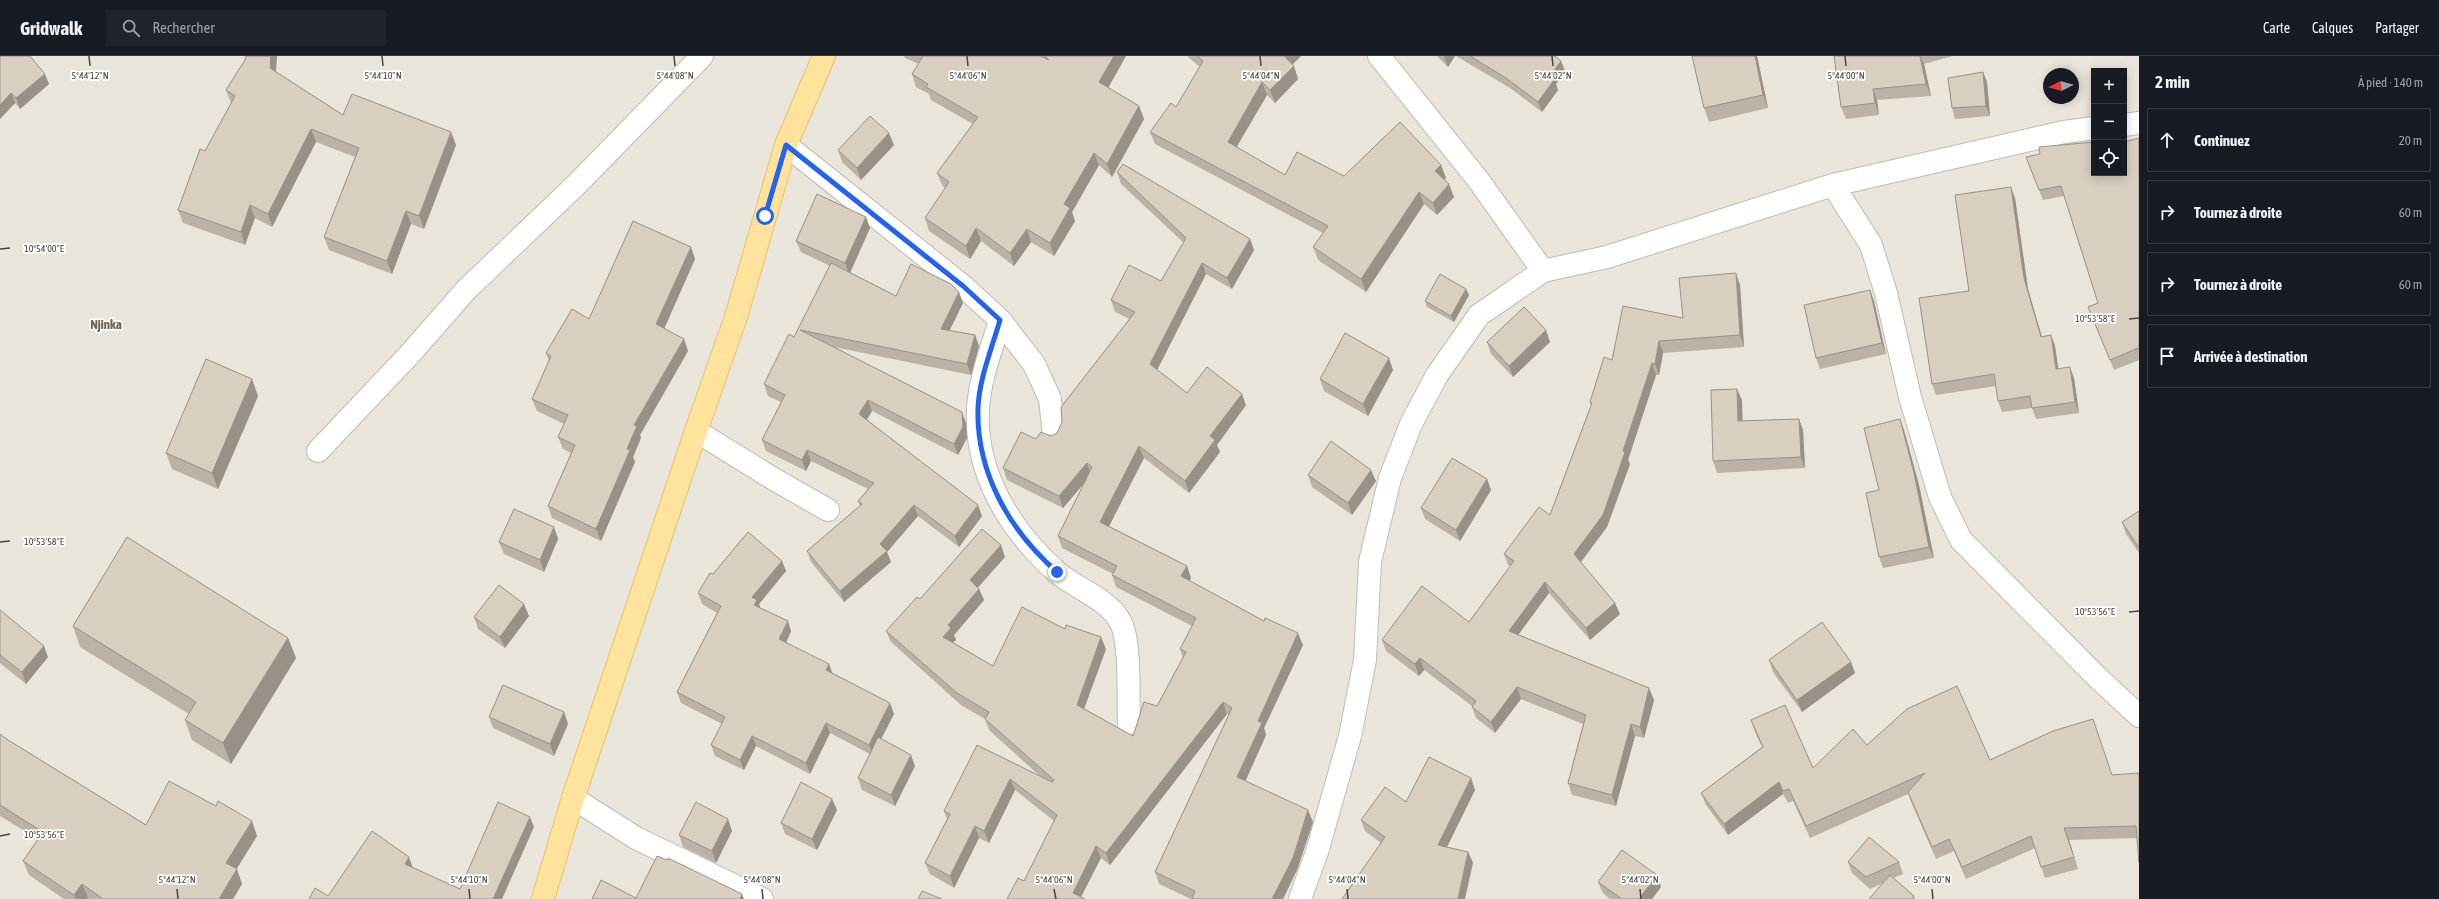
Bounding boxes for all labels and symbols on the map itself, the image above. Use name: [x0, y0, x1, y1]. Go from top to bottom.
north arrow: [2043, 68, 2079, 104]
text: 5°44'12"N: [71, 70, 109, 81]
text: 5°44'10"N: [364, 70, 402, 81]
text: 5°44'08"N: [656, 70, 694, 81]
text: 5°44'06"N: [949, 70, 987, 81]
text: 5°44'04"N: [1242, 70, 1280, 81]
text: 5°44'02"N: [1534, 70, 1572, 81]
text: 5°44'00"N: [1827, 70, 1865, 81]
route start: [756, 207, 774, 225]
text: 10°54'00"E: [24, 243, 65, 254]
text: 10°53'58"E: [2075, 313, 2116, 324]
district label: Njinka: [90, 317, 122, 332]
text: 10°53'58"E: [24, 536, 65, 547]
route end: [1048, 563, 1066, 581]
text: 10°53'56"E: [2075, 606, 2116, 617]
text: 10°53'56"E: [24, 829, 65, 840]
text: 5°44'12"N: [158, 874, 196, 885]
text: 5°44'10"N: [450, 874, 488, 885]
text: 5°44'08"N: [743, 874, 781, 885]
text: 5°44'06"N: [1035, 874, 1073, 885]
text: 5°44'04"N: [1328, 874, 1366, 885]
text: 5°44'02"N: [1621, 874, 1659, 885]
text: 5°44'00"N: [1913, 874, 1951, 885]

